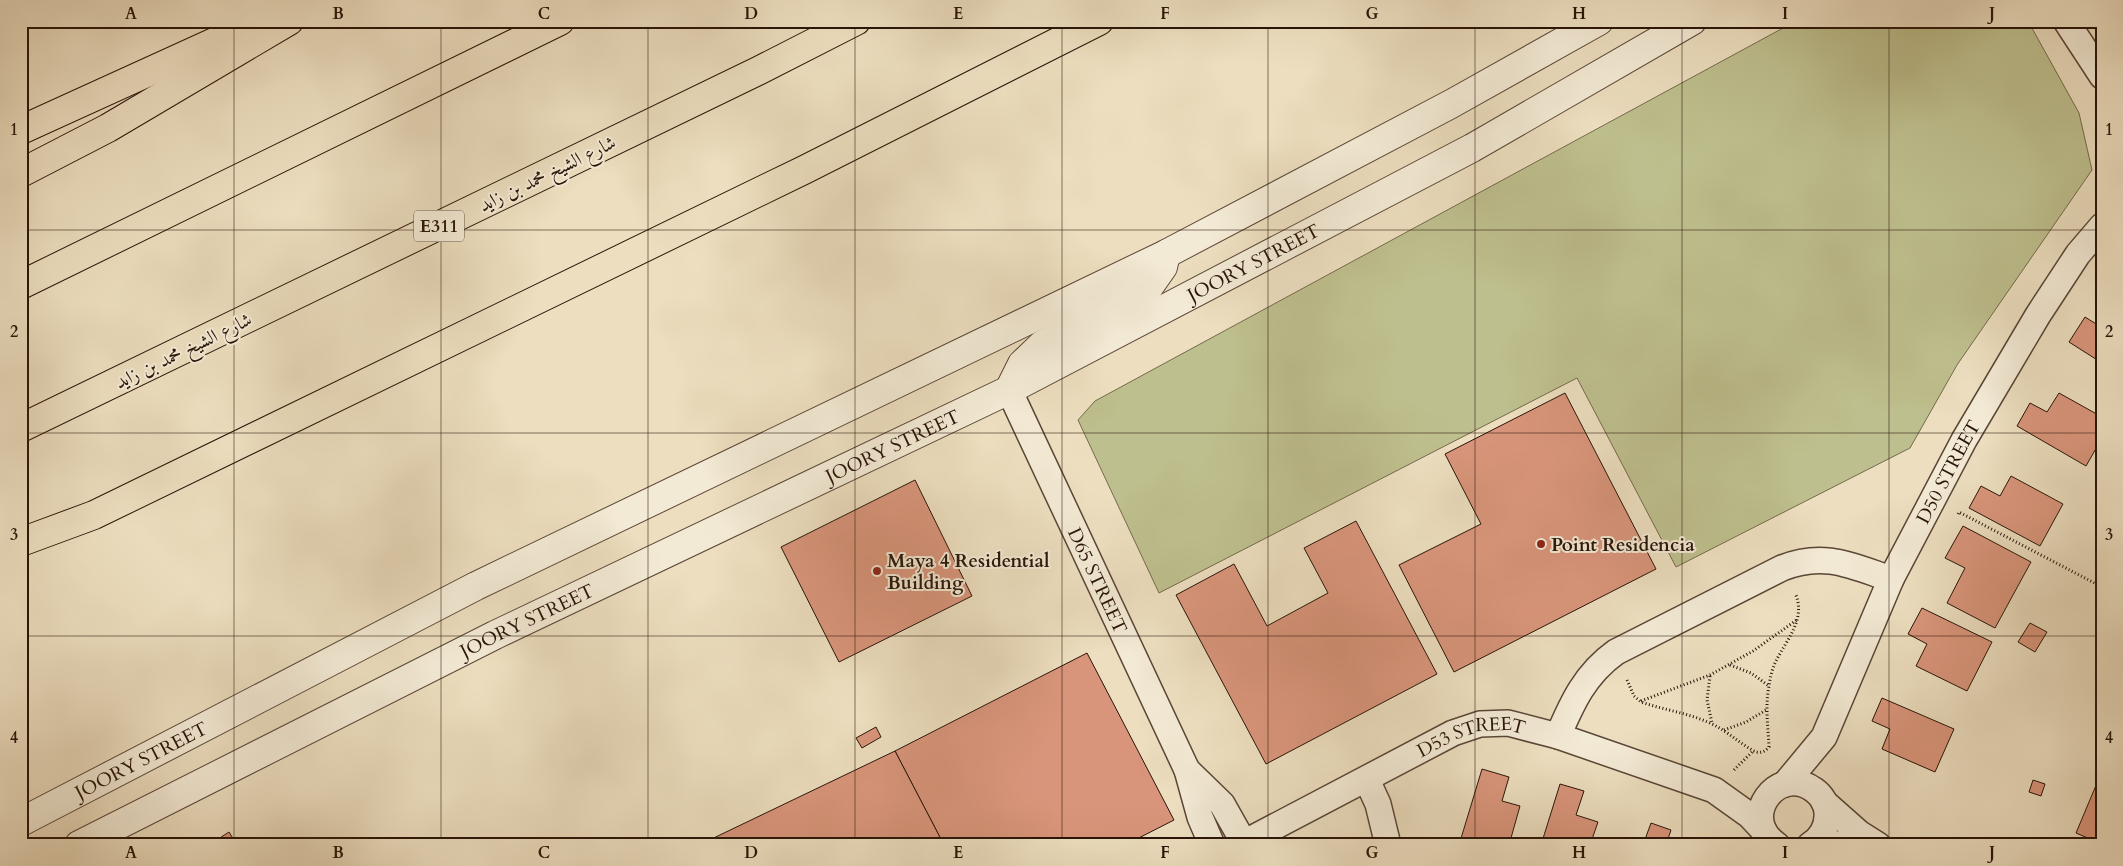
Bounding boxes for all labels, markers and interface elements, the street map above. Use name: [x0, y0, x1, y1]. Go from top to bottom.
text: A: [125, 3, 137, 25]
text: B: [332, 3, 344, 25]
text: C: [538, 3, 550, 25]
text: D: [744, 3, 758, 25]
text: E: [953, 3, 963, 25]
text: F: [1160, 3, 1170, 25]
text: G: [1365, 3, 1379, 25]
text: H: [1572, 3, 1586, 25]
text: I: [1782, 3, 1788, 25]
text: J: [1987, 3, 1995, 25]
text: 1: [10, 119, 18, 141]
text: 1: [2105, 119, 2113, 141]
street label: شارع الشيخ محمد بن زايد: [475, 129, 622, 222]
road number: E311: [414, 210, 464, 242]
street label: JOORY STREET: [1180, 218, 1324, 310]
street label: شارع الشيخ محمد بن زايد: [111, 306, 258, 399]
text: 2: [10, 321, 18, 343]
text: 2: [2105, 321, 2113, 343]
street label: JOORY STREET: [819, 403, 964, 491]
street label: D50 STREET: [1910, 415, 1987, 529]
street label: D65 STREET: [1061, 523, 1133, 638]
text: 3: [10, 524, 18, 546]
text: 3: [2105, 524, 2113, 546]
place label: Point Residencia: [1551, 532, 1695, 558]
marker: Point Residencia: [1535, 538, 1547, 550]
place label: Maya 4 Residential Building: [887, 548, 1050, 596]
marker: Maya 4 Residential Building: [871, 565, 883, 577]
street label: JOORY STREET: [453, 578, 598, 666]
street label: D53 STREET: [1412, 711, 1528, 764]
street label: JOORY STREET: [68, 716, 212, 807]
text: 4: [10, 727, 18, 749]
text: 4: [2105, 727, 2113, 749]
text: A: [125, 842, 137, 864]
text: B: [332, 842, 344, 864]
text: C: [538, 842, 550, 864]
text: D: [744, 842, 758, 864]
text: E: [953, 842, 963, 864]
text: F: [1160, 842, 1170, 864]
text: G: [1365, 842, 1379, 864]
text: H: [1572, 842, 1586, 864]
text: I: [1782, 842, 1788, 864]
text: J: [1987, 842, 1995, 864]

